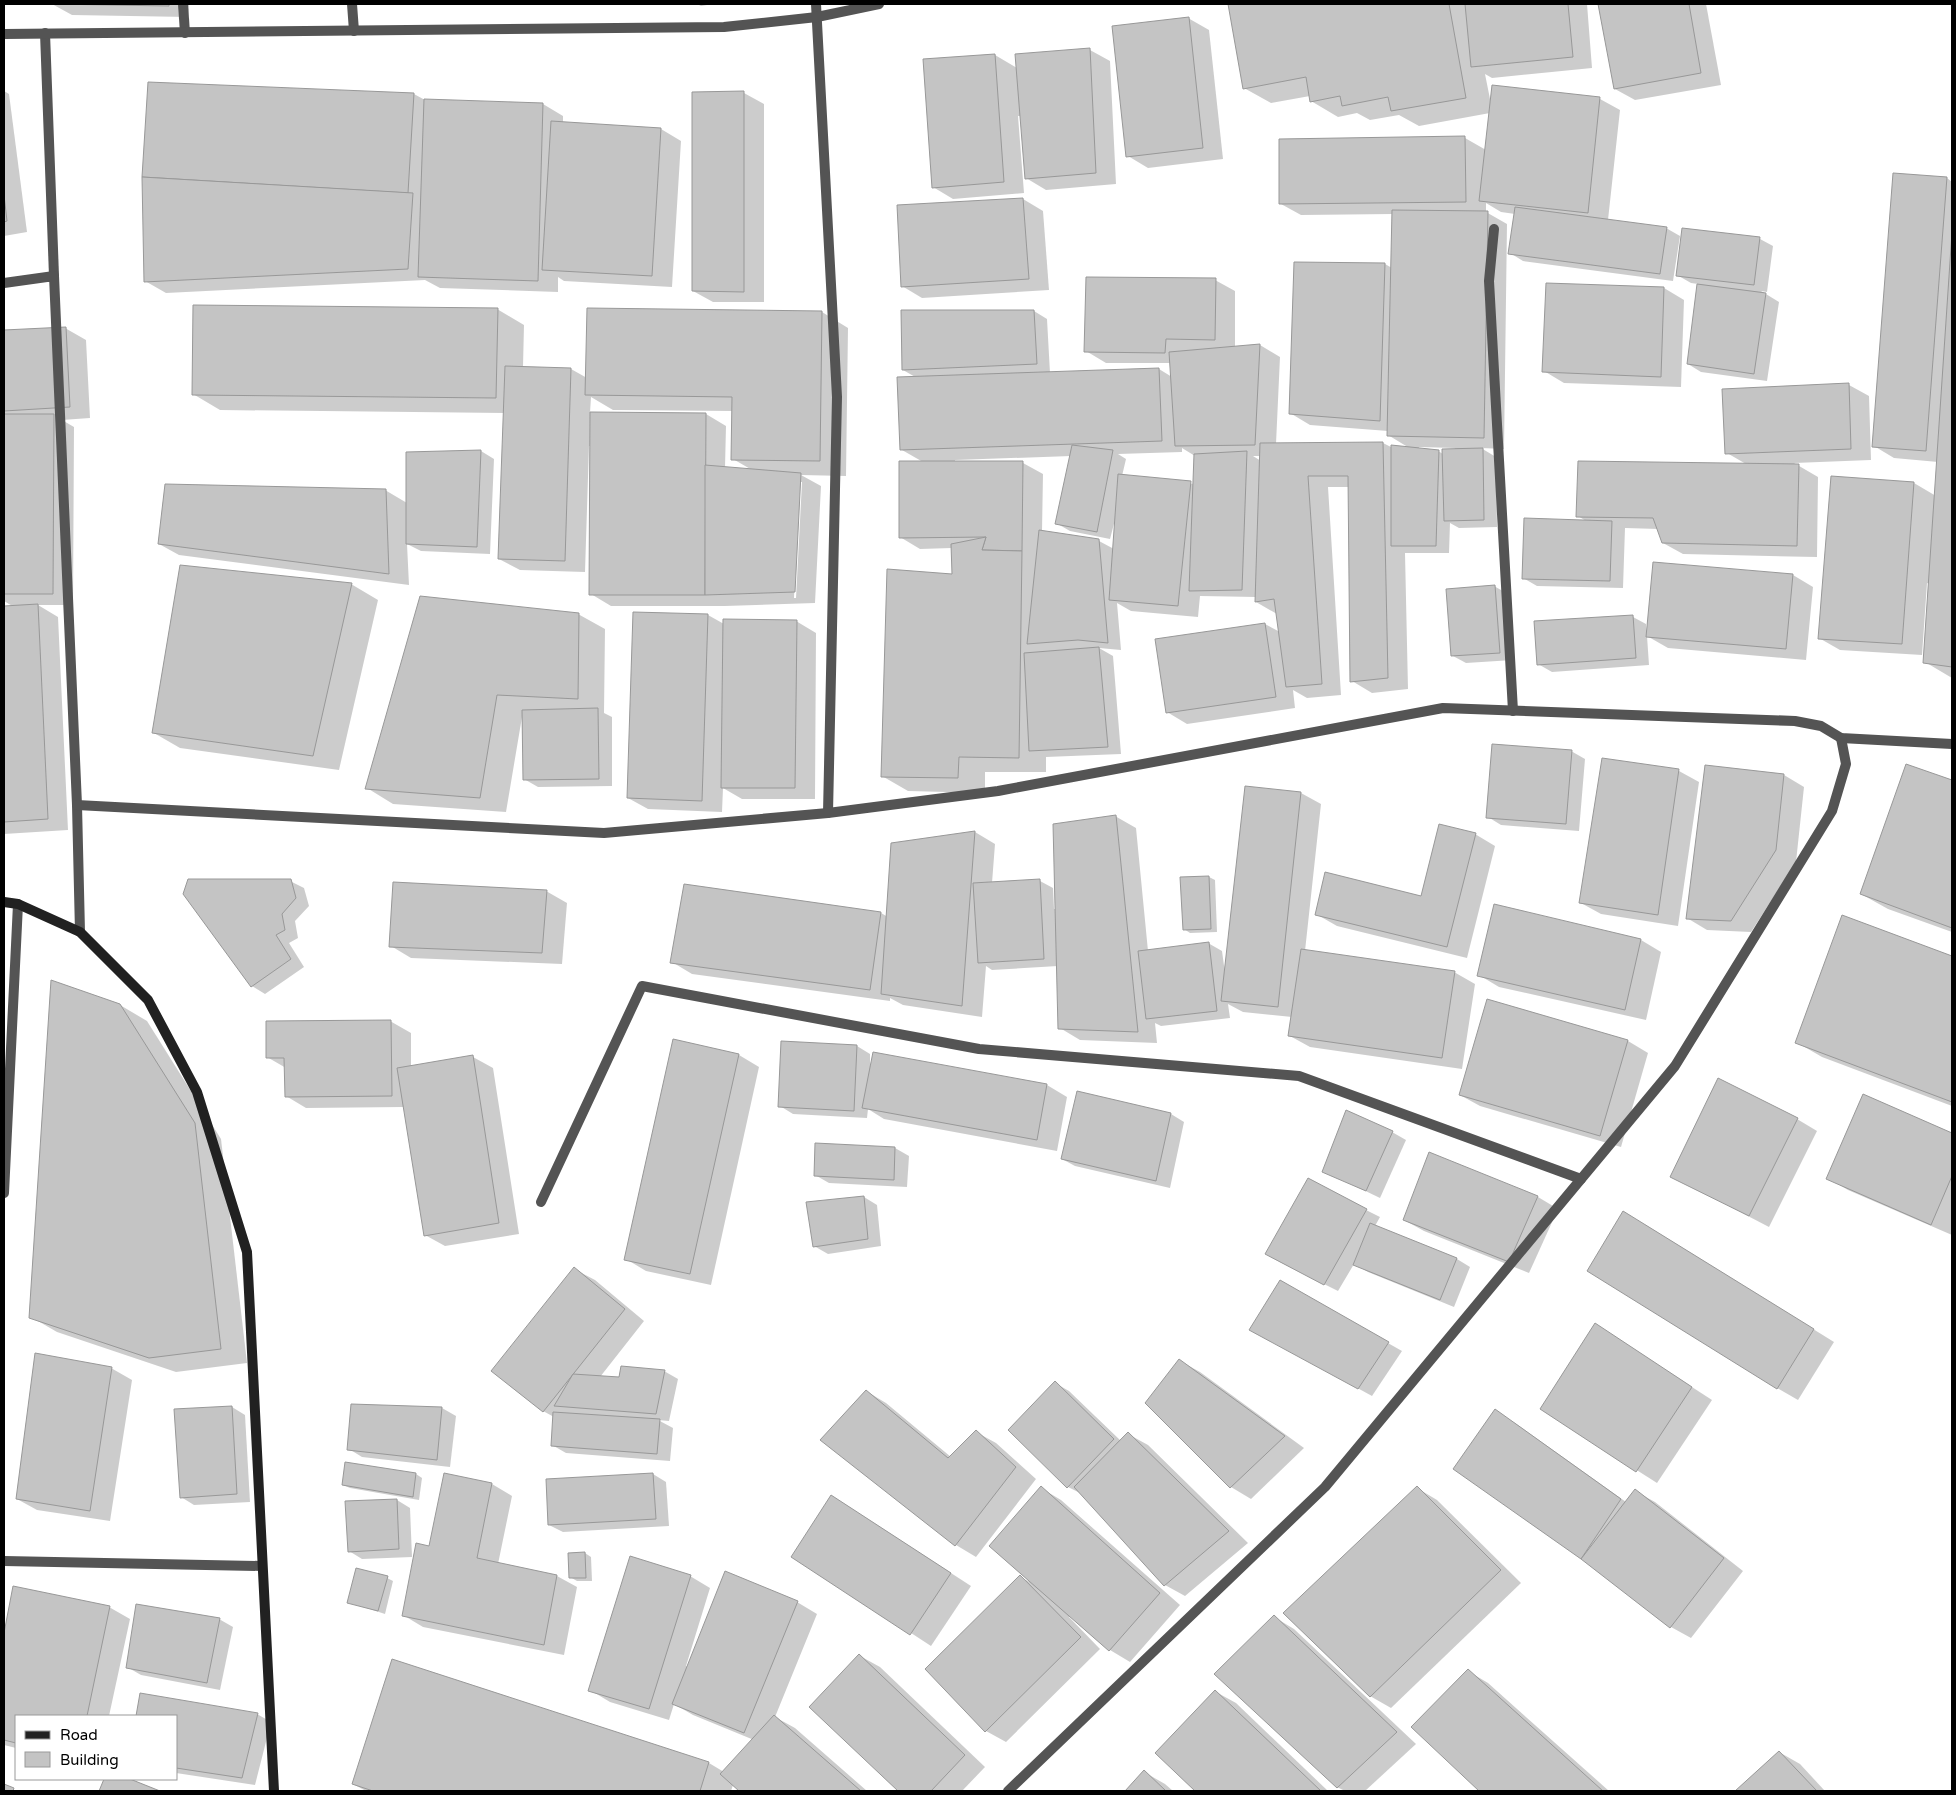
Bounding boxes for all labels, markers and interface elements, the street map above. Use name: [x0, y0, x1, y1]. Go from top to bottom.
legend: [15, 1715, 178, 1780]
text: Road: [60, 1726, 98, 1744]
text: Building: [60, 1751, 119, 1769]

